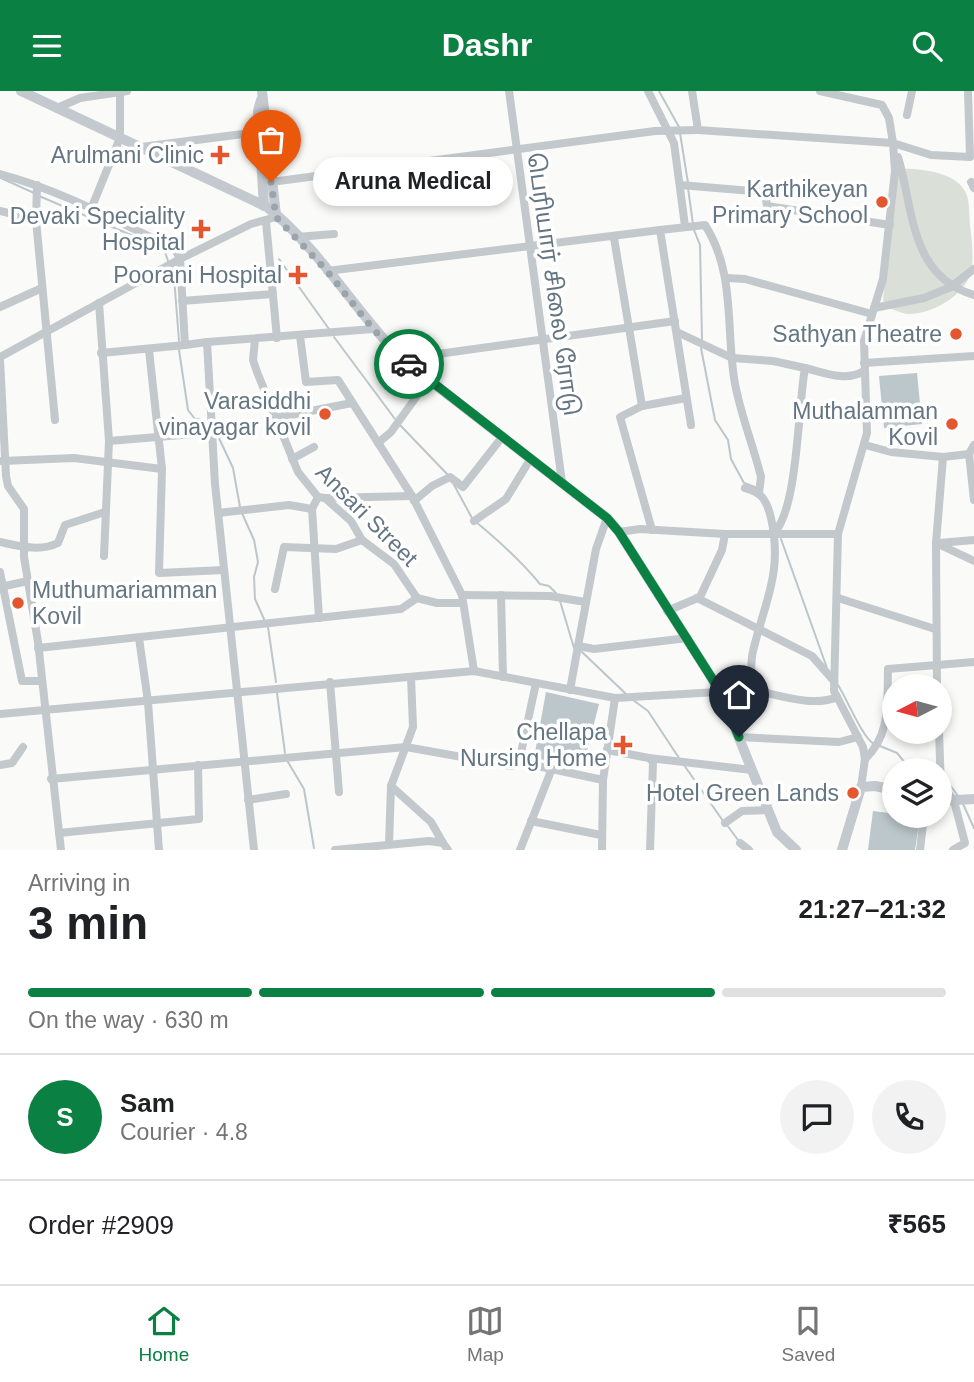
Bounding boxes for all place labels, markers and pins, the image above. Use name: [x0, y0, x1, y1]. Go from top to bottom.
pin: [241, 110, 301, 182]
place label: Arulmani Clinic: [51, 142, 204, 168]
marker: Arulmani Clinic: [210, 145, 230, 165]
callout: Aruna Medical: [313, 157, 512, 207]
place label: Karthikeyan Primary School: [712, 176, 868, 228]
marker: Karthikeyan Primary School: [874, 194, 890, 210]
place label: Devaki Speciality Hospital: [10, 203, 185, 255]
marker: Devaki Speciality Hospital: [191, 219, 211, 239]
place label: Poorani Hospital: [113, 262, 282, 288]
marker: Poorani Hospital: [288, 265, 308, 285]
place label: Sathyan Theatre: [772, 321, 942, 347]
marker: Sathyan Theatre: [948, 326, 964, 342]
place label: Varasiddhi vinayagar kovil: [159, 388, 311, 440]
place label: Muthalamman Kovil: [792, 398, 938, 450]
marker: Varasiddhi vinayagar kovil: [317, 406, 333, 422]
marker: Muthalamman Kovil: [944, 416, 960, 432]
place label: Muthumariamman Kovil: [32, 577, 217, 629]
marker: Muthumariamman Kovil: [10, 595, 26, 611]
pin: [709, 665, 769, 737]
place label: Chellapa Nursing Home: [460, 719, 607, 771]
marker: Chellapa Nursing Home: [613, 735, 633, 755]
place label: Hotel Green Lands: [646, 780, 839, 806]
marker: Hotel Green Lands: [845, 785, 861, 801]

